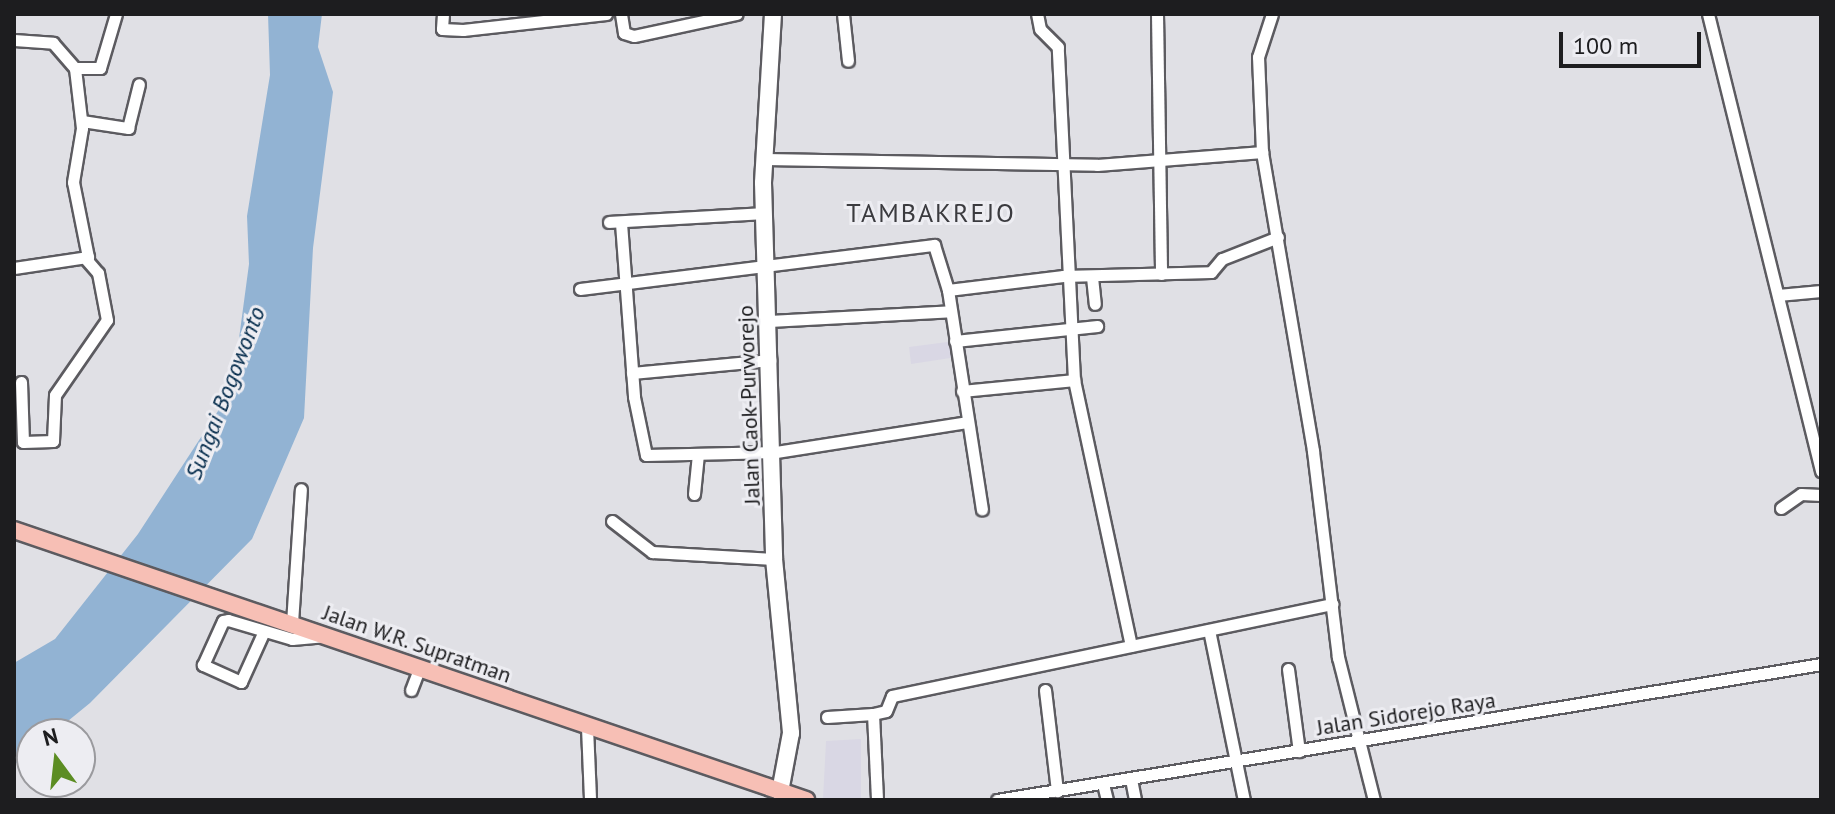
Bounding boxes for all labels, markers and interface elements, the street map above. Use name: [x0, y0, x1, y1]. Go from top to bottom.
scale bar: [1563, 16, 1705, 66]
text: 100 m: [1573, 30, 1638, 61]
district label: TAMBAKREJO: [846, 197, 1016, 229]
water label: Sungai Bogowonto: [179, 302, 271, 484]
street label: Jalan Caok-Purworejo: [732, 305, 766, 505]
street label: Jalan W.R. Supratman: [318, 599, 516, 689]
street label: Jalan Sidorejo Raya: [1315, 687, 1497, 741]
north arrow: [16, 718, 96, 798]
text: N: [40, 721, 61, 752]

